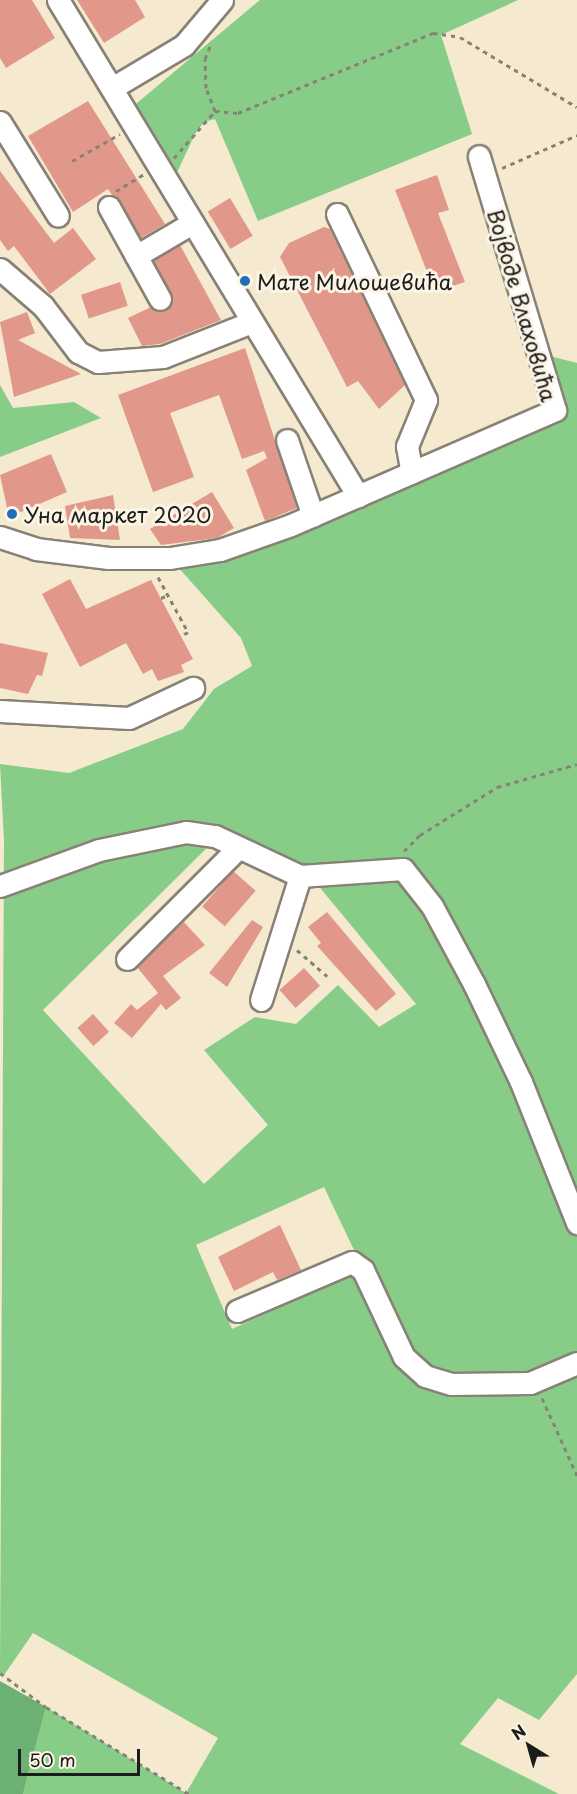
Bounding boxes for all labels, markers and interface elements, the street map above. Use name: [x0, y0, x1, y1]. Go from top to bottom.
street label: Војводе Влаховића: [483, 206, 563, 404]
place label: Мате Милошевића: [257, 268, 454, 294]
marker: Мате Милошевића: [238, 274, 252, 288]
place label: Уна маркет 2020: [24, 501, 213, 527]
marker: Уна маркет 2020: [5, 507, 19, 521]
north arrow: [499, 1716, 559, 1776]
text: N: [506, 1718, 530, 1745]
scale bar: [21, 1737, 142, 1775]
text: 50 m: [29, 1746, 76, 1773]

